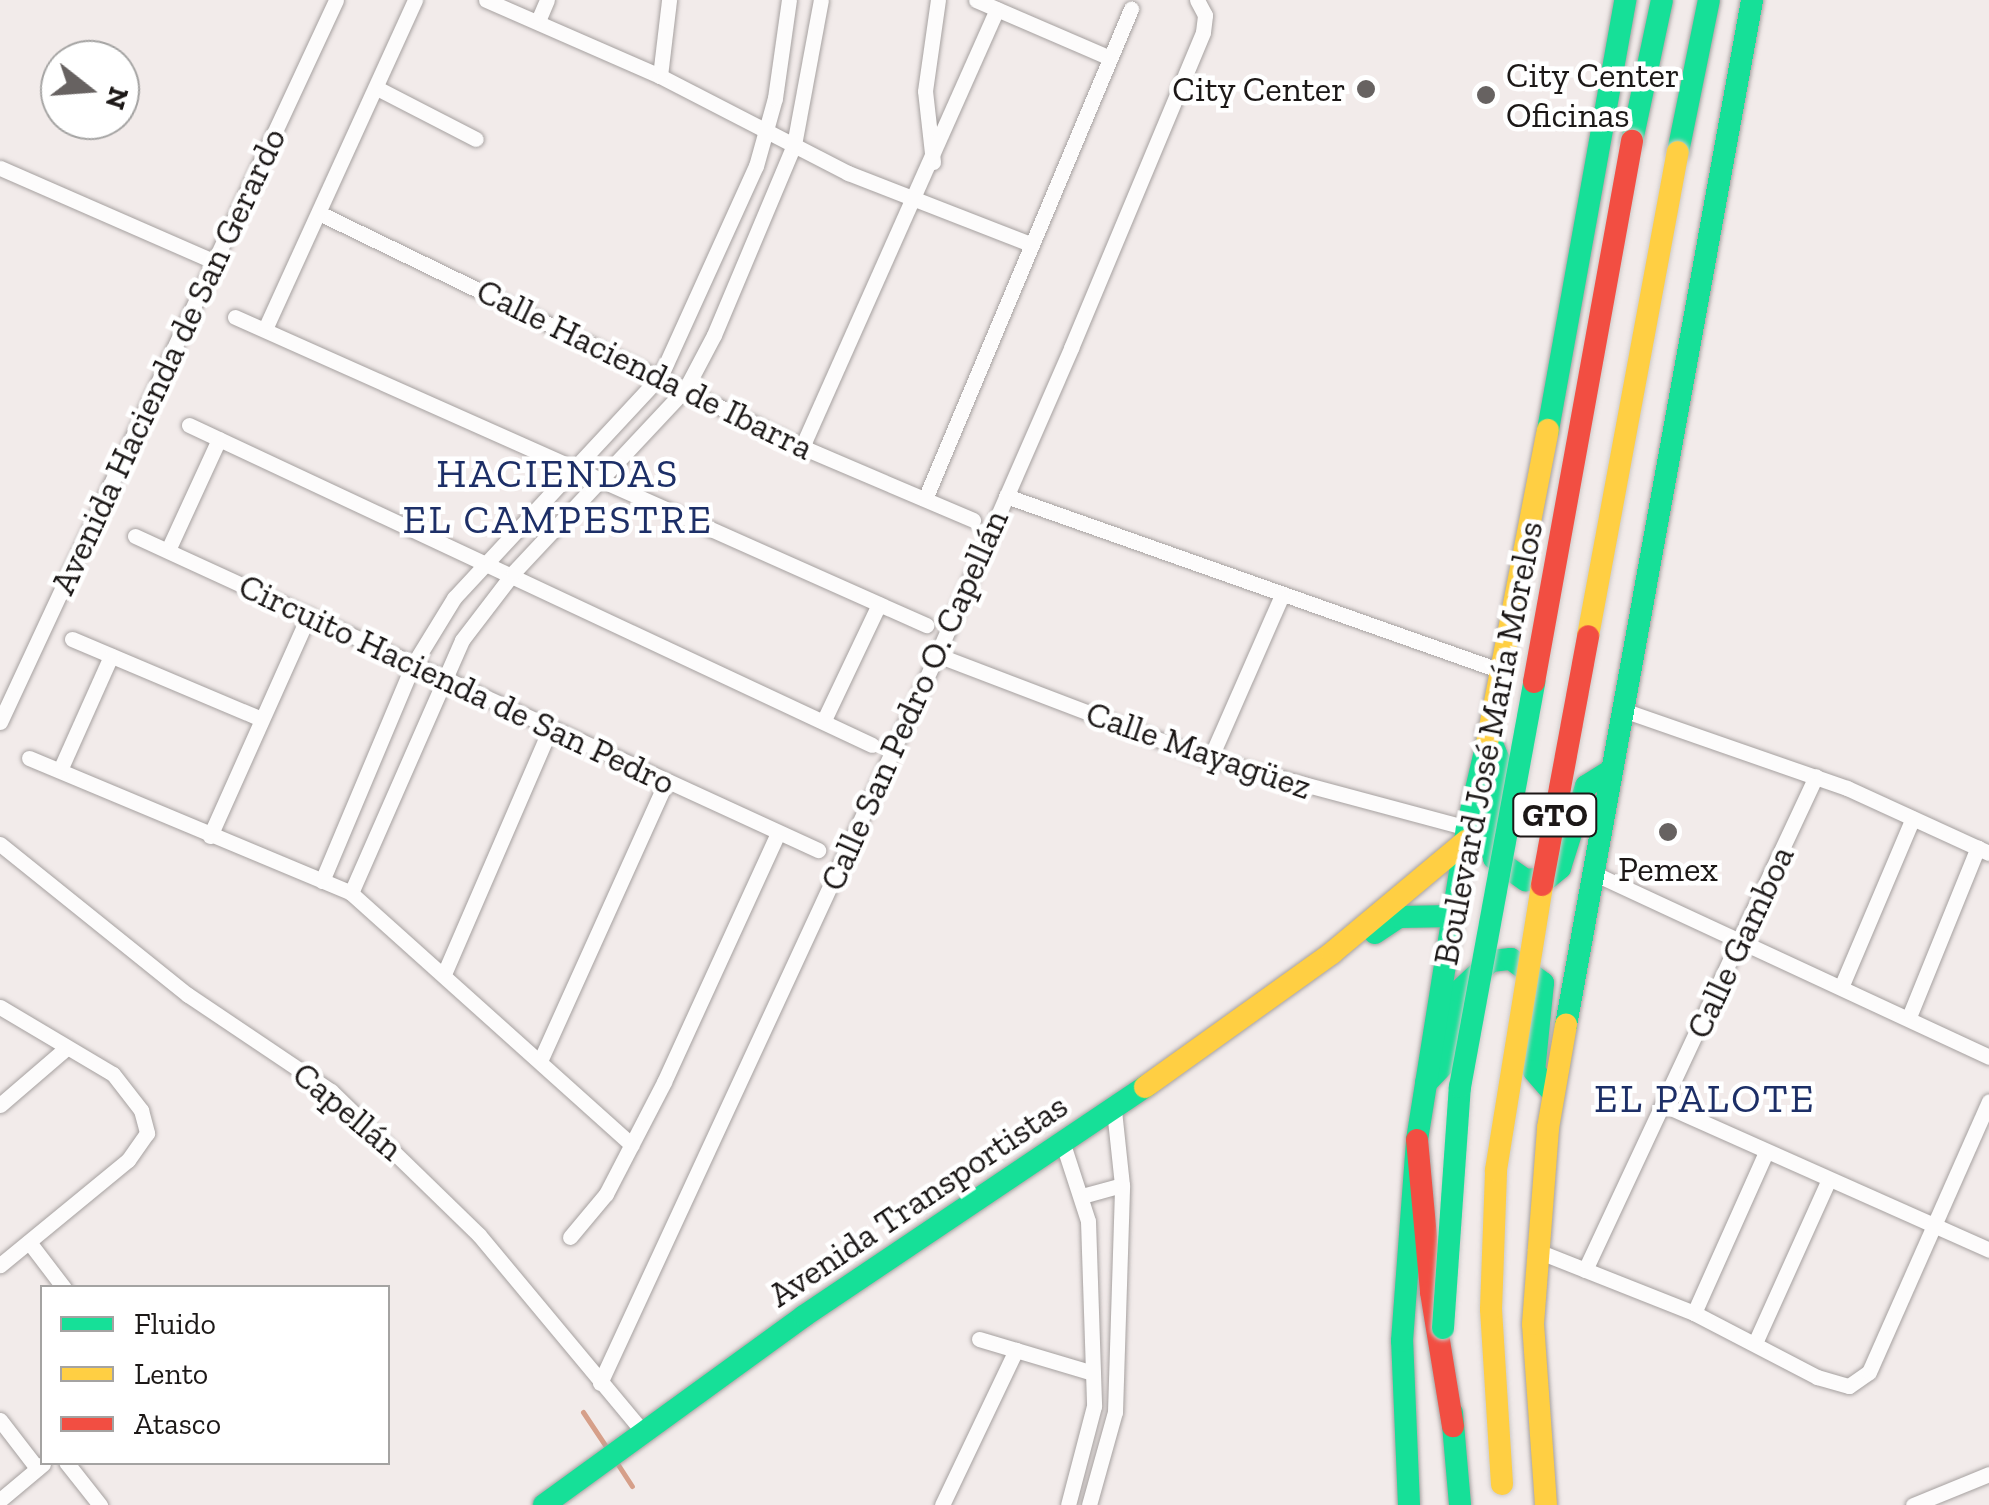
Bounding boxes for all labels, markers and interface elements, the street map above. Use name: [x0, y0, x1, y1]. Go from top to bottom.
north arrow: [40, 40, 140, 140]
place label: City Center Oficinas: [1506, 54, 1680, 136]
place label: City Center: [1172, 68, 1346, 110]
marker: City Center: [1355, 78, 1377, 100]
text: N: [98, 83, 136, 113]
marker: City Center Oficinas: [1475, 84, 1497, 106]
street label: Avenida Hacienda de San Gerardo: [41, 121, 295, 601]
street label: Calle Hacienda de Ibarra: [470, 269, 820, 469]
district label: HACIENDAS EL CAMPESTRE: [402, 449, 714, 543]
street label: Calle San Pedro O. Capellán: [811, 503, 1017, 897]
street label: Boulevard José María Morelos: [1424, 517, 1552, 969]
street label: Circuito Hacienda de San Pedro: [232, 564, 682, 804]
street label: Calle Mayagüez: [1081, 692, 1317, 808]
road number: GTO: [1510, 788, 1600, 842]
marker: Pemex: [1657, 821, 1679, 843]
street label: Calle Gamboa: [1677, 839, 1803, 1045]
place label: Pemex: [1618, 848, 1718, 890]
street label: Capellán: [284, 1053, 412, 1169]
district label: EL PALOTE: [1594, 1074, 1816, 1122]
street label: Avenida Transportistas: [760, 1084, 1076, 1316]
legend: [40, 1285, 390, 1465]
text: Fluido: [134, 1306, 216, 1342]
text: Lento: [134, 1356, 208, 1392]
text: Atasco: [134, 1406, 221, 1442]

